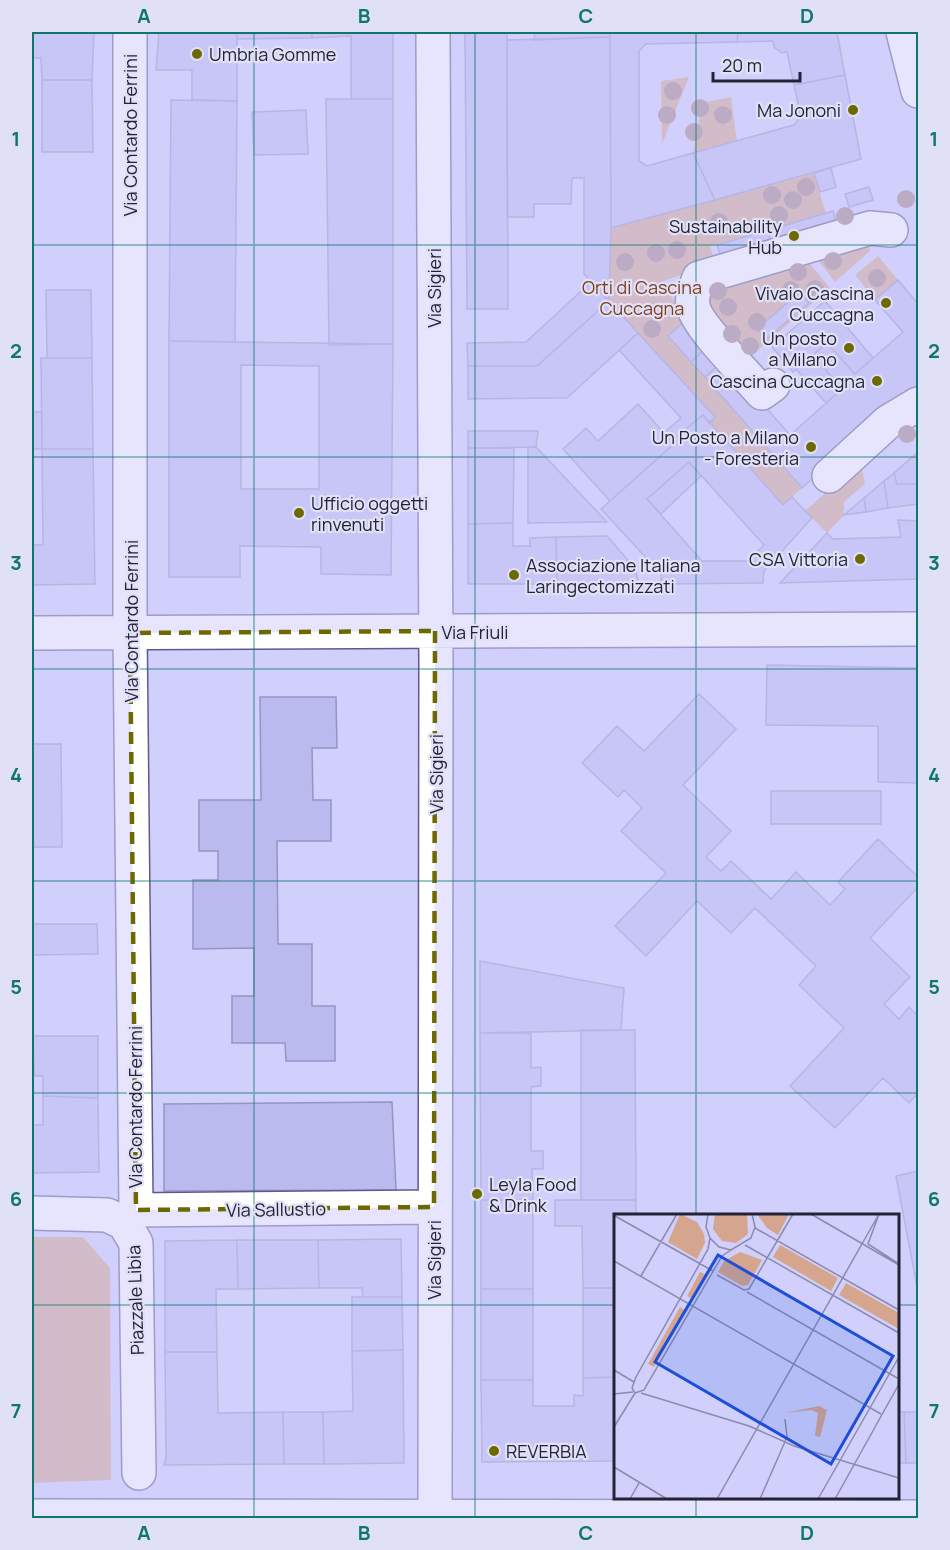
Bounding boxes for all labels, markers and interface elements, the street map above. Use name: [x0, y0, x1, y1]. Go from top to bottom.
text: A: [137, 2, 151, 29]
text: B: [358, 2, 371, 29]
text: C: [579, 2, 593, 29]
text: D: [800, 2, 814, 29]
place label: Umbria Gomme: [209, 42, 336, 66]
scale bar: [713, 45, 800, 83]
marker: Umbria Gomme: [190, 47, 204, 61]
text: 20 m: [722, 53, 762, 77]
street label: Via Contardo Ferrini: [118, 54, 142, 216]
place label: Ma Jononi: [757, 98, 841, 122]
marker: Ma Jononi: [846, 103, 860, 117]
text: 1: [12, 125, 20, 152]
text: 1: [930, 125, 938, 152]
place label: Sustainability Hub: [669, 214, 782, 259]
marker: Sustainability Hub: [787, 229, 801, 243]
street label: Via Sigieri: [422, 248, 446, 328]
park label: Orti di Cascina Cuccagna: [582, 275, 702, 320]
place label: Vivaio Cascina Cuccagna: [755, 281, 874, 326]
marker: Vivaio Cascina Cuccagna: [879, 296, 893, 310]
place label: Un posto a Milano: [762, 326, 837, 371]
text: 2: [10, 337, 22, 364]
text: 2: [928, 337, 940, 364]
marker: Un posto a Milano: [842, 341, 856, 355]
place label: Cascina Cuccagna: [710, 369, 865, 393]
marker: Cascina Cuccagna: [870, 374, 884, 388]
place label: Un Posto a Milano - Foresteria: [652, 425, 799, 470]
marker: Un Posto a Milano - Foresteria: [804, 440, 818, 454]
place label: Ufficio oggetti rinvenuti: [311, 491, 428, 536]
marker: Ufficio oggetti rinvenuti: [292, 506, 306, 520]
street label: Via Contardo Ferrini: [119, 540, 143, 702]
place label: CSA Vittoria: [749, 547, 848, 571]
text: 3: [10, 549, 22, 576]
text: 3: [928, 549, 940, 576]
marker: CSA Vittoria: [853, 552, 867, 566]
place label: Associazione Italiana Laringectomizzati: [526, 553, 701, 598]
marker: Associazione Italiana Laringectomizzati: [507, 568, 521, 582]
street label: Via Friuli: [441, 620, 509, 644]
street label: Via Sigieri: [424, 734, 448, 814]
text: 4: [10, 761, 22, 788]
text: 4: [928, 761, 940, 788]
text: 5: [10, 973, 22, 1000]
text: 5: [928, 973, 940, 1000]
street label: Via Contardo Ferrini: [123, 1026, 147, 1188]
place label: Leyla Food & Drink: [489, 1172, 577, 1217]
text: 6: [10, 1185, 22, 1212]
text: 6: [928, 1185, 940, 1212]
marker: Leyla Food & Drink: [470, 1187, 484, 1201]
street label: Via Sallustio: [226, 1196, 326, 1222]
inset map: [614, 1214, 899, 1499]
street label: Via Sigieri: [422, 1220, 446, 1300]
street label: Piazzale Libia: [121, 1245, 149, 1355]
text: 7: [11, 1397, 21, 1424]
text: 7: [929, 1397, 939, 1424]
place label: REVERBIA: [506, 1439, 587, 1463]
marker: REVERBIA: [487, 1444, 501, 1458]
text: A: [137, 1519, 151, 1546]
text: B: [358, 1519, 371, 1546]
text: C: [579, 1519, 593, 1546]
text: D: [800, 1519, 814, 1546]

